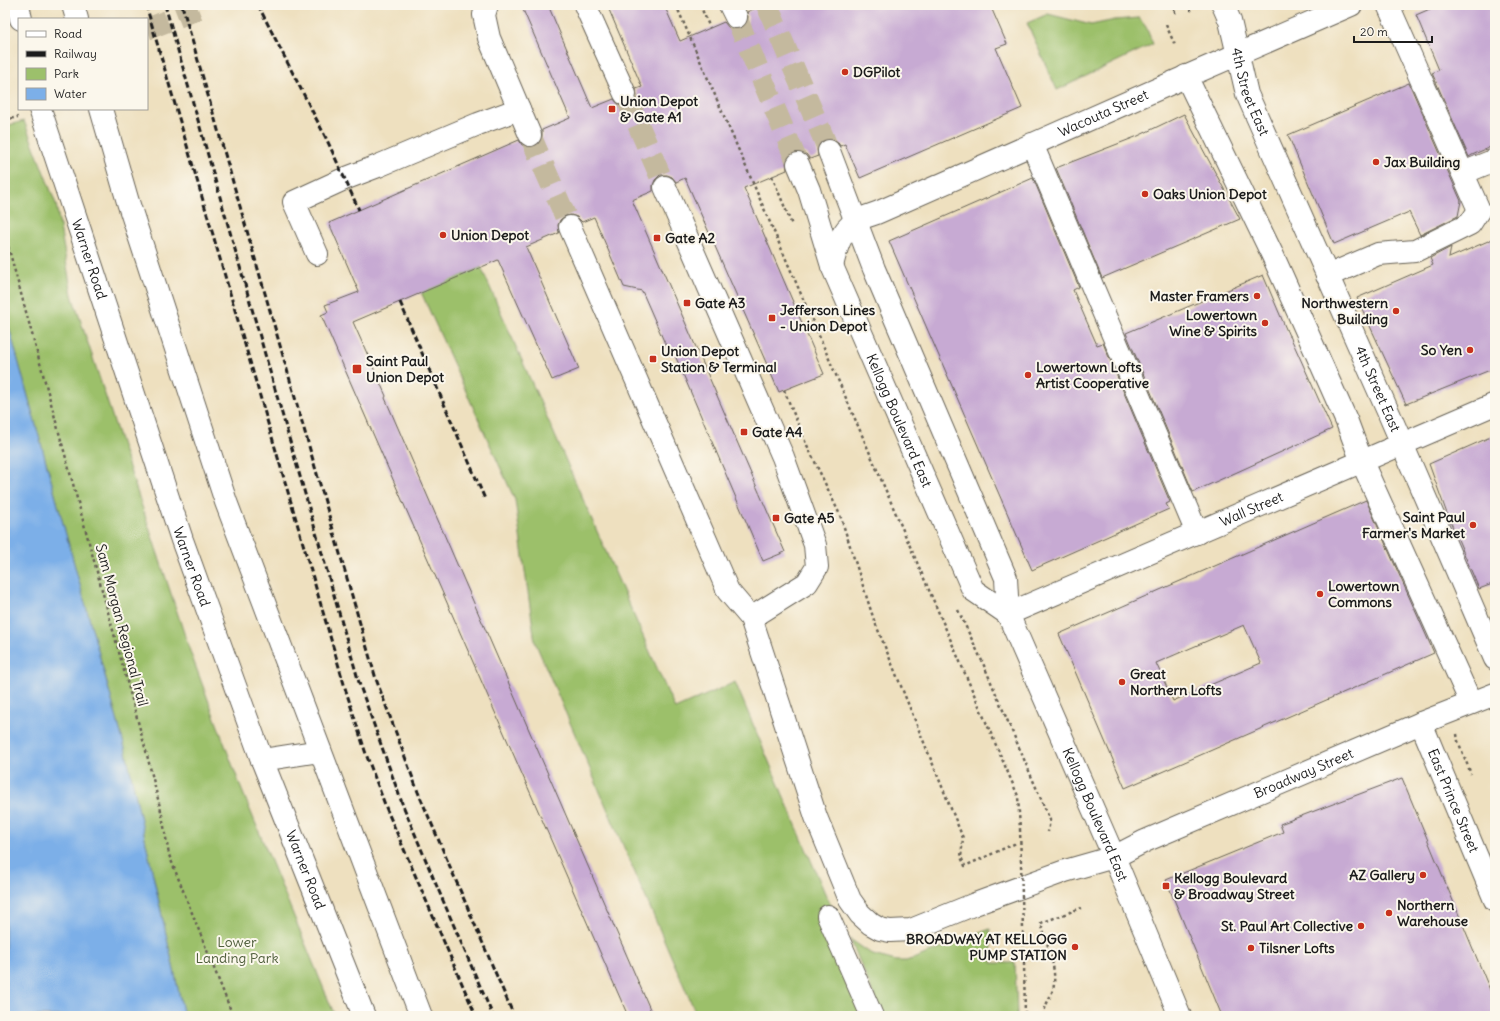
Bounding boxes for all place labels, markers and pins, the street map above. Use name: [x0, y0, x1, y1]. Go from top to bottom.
place label: DGPilot: [853, 63, 900, 81]
marker: DGPilot: [840, 67, 850, 77]
place label: Union Depot & Gate A1: [620, 92, 698, 126]
marker: Union Depot & Gate A1: [607, 104, 617, 114]
place label: Jax Building: [1384, 153, 1460, 171]
marker: Jax Building: [1371, 157, 1381, 167]
place label: Oaks Union Depot: [1153, 185, 1267, 203]
marker: Oaks Union Depot: [1140, 189, 1150, 199]
place label: Union Depot: [451, 226, 529, 244]
place label: Gate A2: [665, 229, 716, 247]
marker: Union Depot: [438, 230, 448, 240]
marker: Gate A2: [652, 233, 662, 243]
place label: Master Framers: [1149, 287, 1250, 305]
marker: Master Framers: [1252, 291, 1262, 301]
place label: Gate A3: [695, 294, 746, 312]
place label: Northwestern Building: [1301, 294, 1388, 328]
marker: Gate A3: [682, 298, 692, 308]
place label: Jefferson Lines - Union Depot: [780, 301, 876, 335]
place label: Lowertown Wine & Spirits: [1169, 306, 1258, 340]
marker: Northwestern Building: [1391, 306, 1401, 316]
marker: Jefferson Lines - Union Depot: [767, 313, 777, 323]
marker: Lowertown Wine & Spirits: [1260, 318, 1270, 328]
place label: So Yen: [1421, 341, 1462, 359]
place label: Union Depot Station & Terminal: [661, 342, 777, 376]
marker: So Yen: [1465, 345, 1475, 355]
place label: Saint Paul Union Depot: [366, 352, 444, 386]
marker: Union Depot Station & Terminal: [648, 354, 658, 364]
place label: Lowertown Lofts Artist Cooperative: [1036, 358, 1150, 392]
marker: Saint Paul Union Depot: [351, 363, 363, 375]
marker: Lowertown Lofts Artist Cooperative: [1023, 370, 1033, 380]
place label: Gate A4: [752, 423, 803, 441]
marker: Gate A4: [739, 427, 749, 437]
place label: Saint Paul Farmer's Market: [1362, 508, 1465, 542]
place label: Gate A5: [784, 509, 835, 527]
marker: Gate A5: [771, 513, 781, 523]
marker: Saint Paul Farmer's Market: [1468, 520, 1478, 530]
place label: Lowertown Commons: [1328, 577, 1399, 611]
marker: Lowertown Commons: [1315, 589, 1325, 599]
place label: Great Northern Lofts: [1130, 665, 1222, 699]
marker: Great Northern Lofts: [1117, 677, 1127, 687]
place label: AZ Gallery: [1349, 866, 1415, 884]
place label: Kellogg Boulevard & Broadway Street: [1174, 869, 1295, 903]
marker: AZ Gallery: [1418, 870, 1428, 880]
marker: Kellogg Boulevard & Broadway Street: [1161, 881, 1171, 891]
place label: Northern Warehouse: [1397, 896, 1469, 930]
marker: Northern Warehouse: [1384, 908, 1394, 918]
place label: St. Paul Art Collective: [1221, 917, 1353, 935]
marker: St. Paul Art Collective: [1356, 921, 1366, 931]
place label: BROADWAY AT KELLOGG PUMP STATION: [906, 930, 1067, 964]
place label: Tilsner Lofts: [1259, 939, 1335, 957]
marker: BROADWAY AT KELLOGG PUMP STATION: [1070, 942, 1080, 952]
marker: Tilsner Lofts: [1246, 943, 1256, 953]

